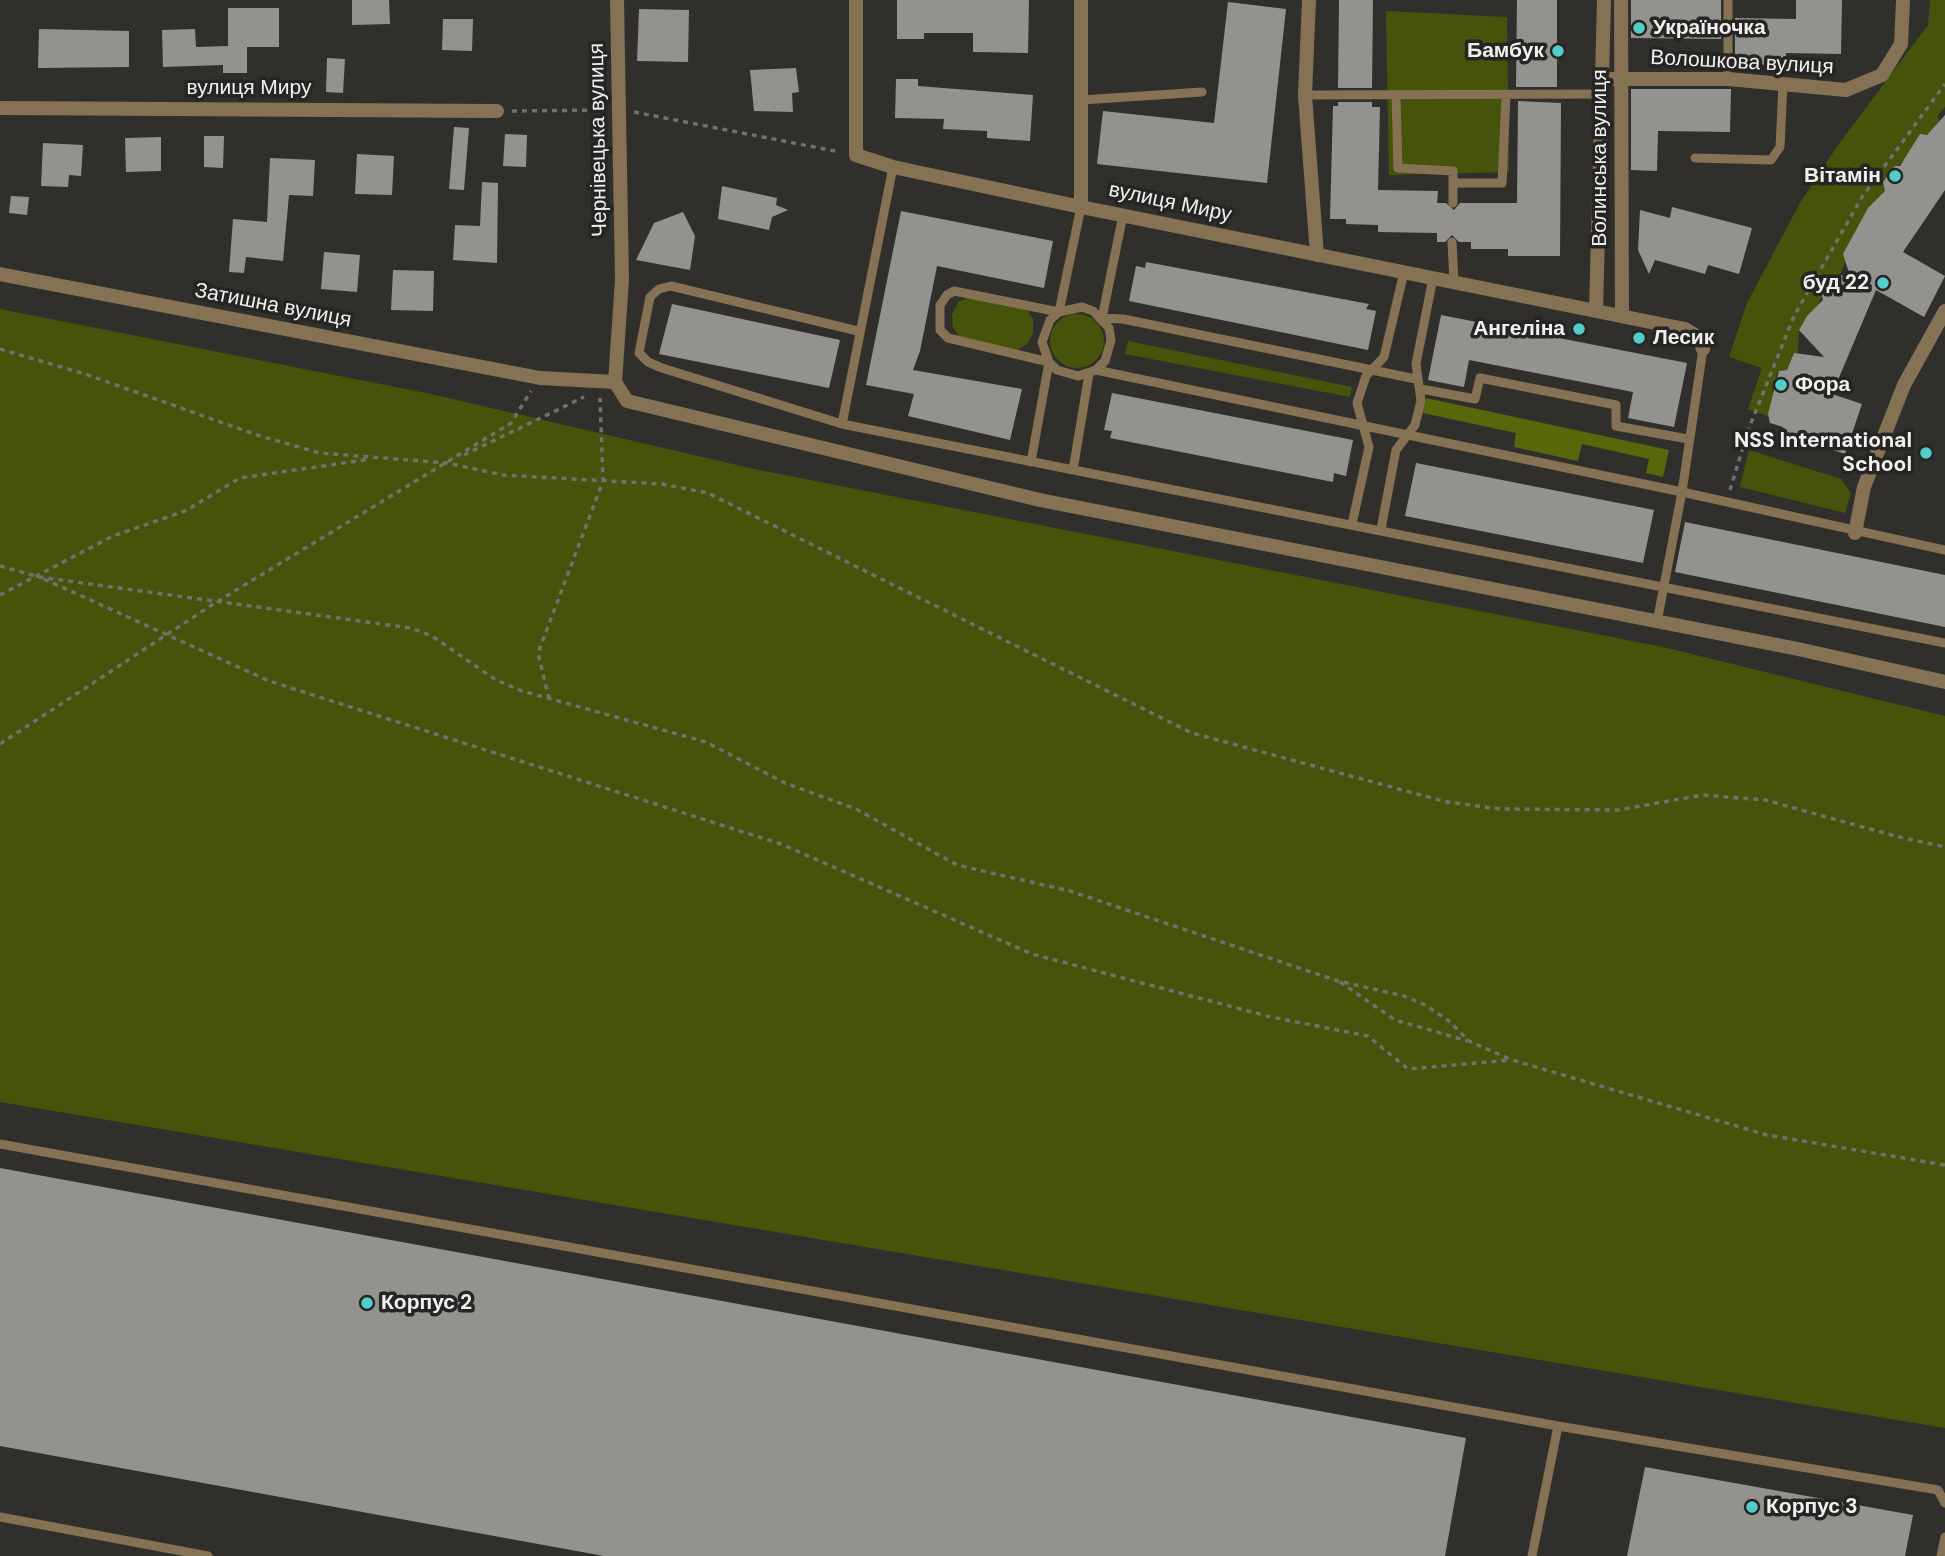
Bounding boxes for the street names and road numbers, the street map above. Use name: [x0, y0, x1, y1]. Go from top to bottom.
street label: Чернівецька вулиця: [585, 43, 613, 237]
street label: Волошкова вулиця: [1650, 46, 1834, 80]
street label: Волинська вулиця: [1587, 69, 1613, 247]
street label: вулиця Миру: [187, 75, 311, 101]
street label: вулиця Миру: [1106, 178, 1234, 228]
street label: Затишна вулиця: [193, 278, 353, 334]

